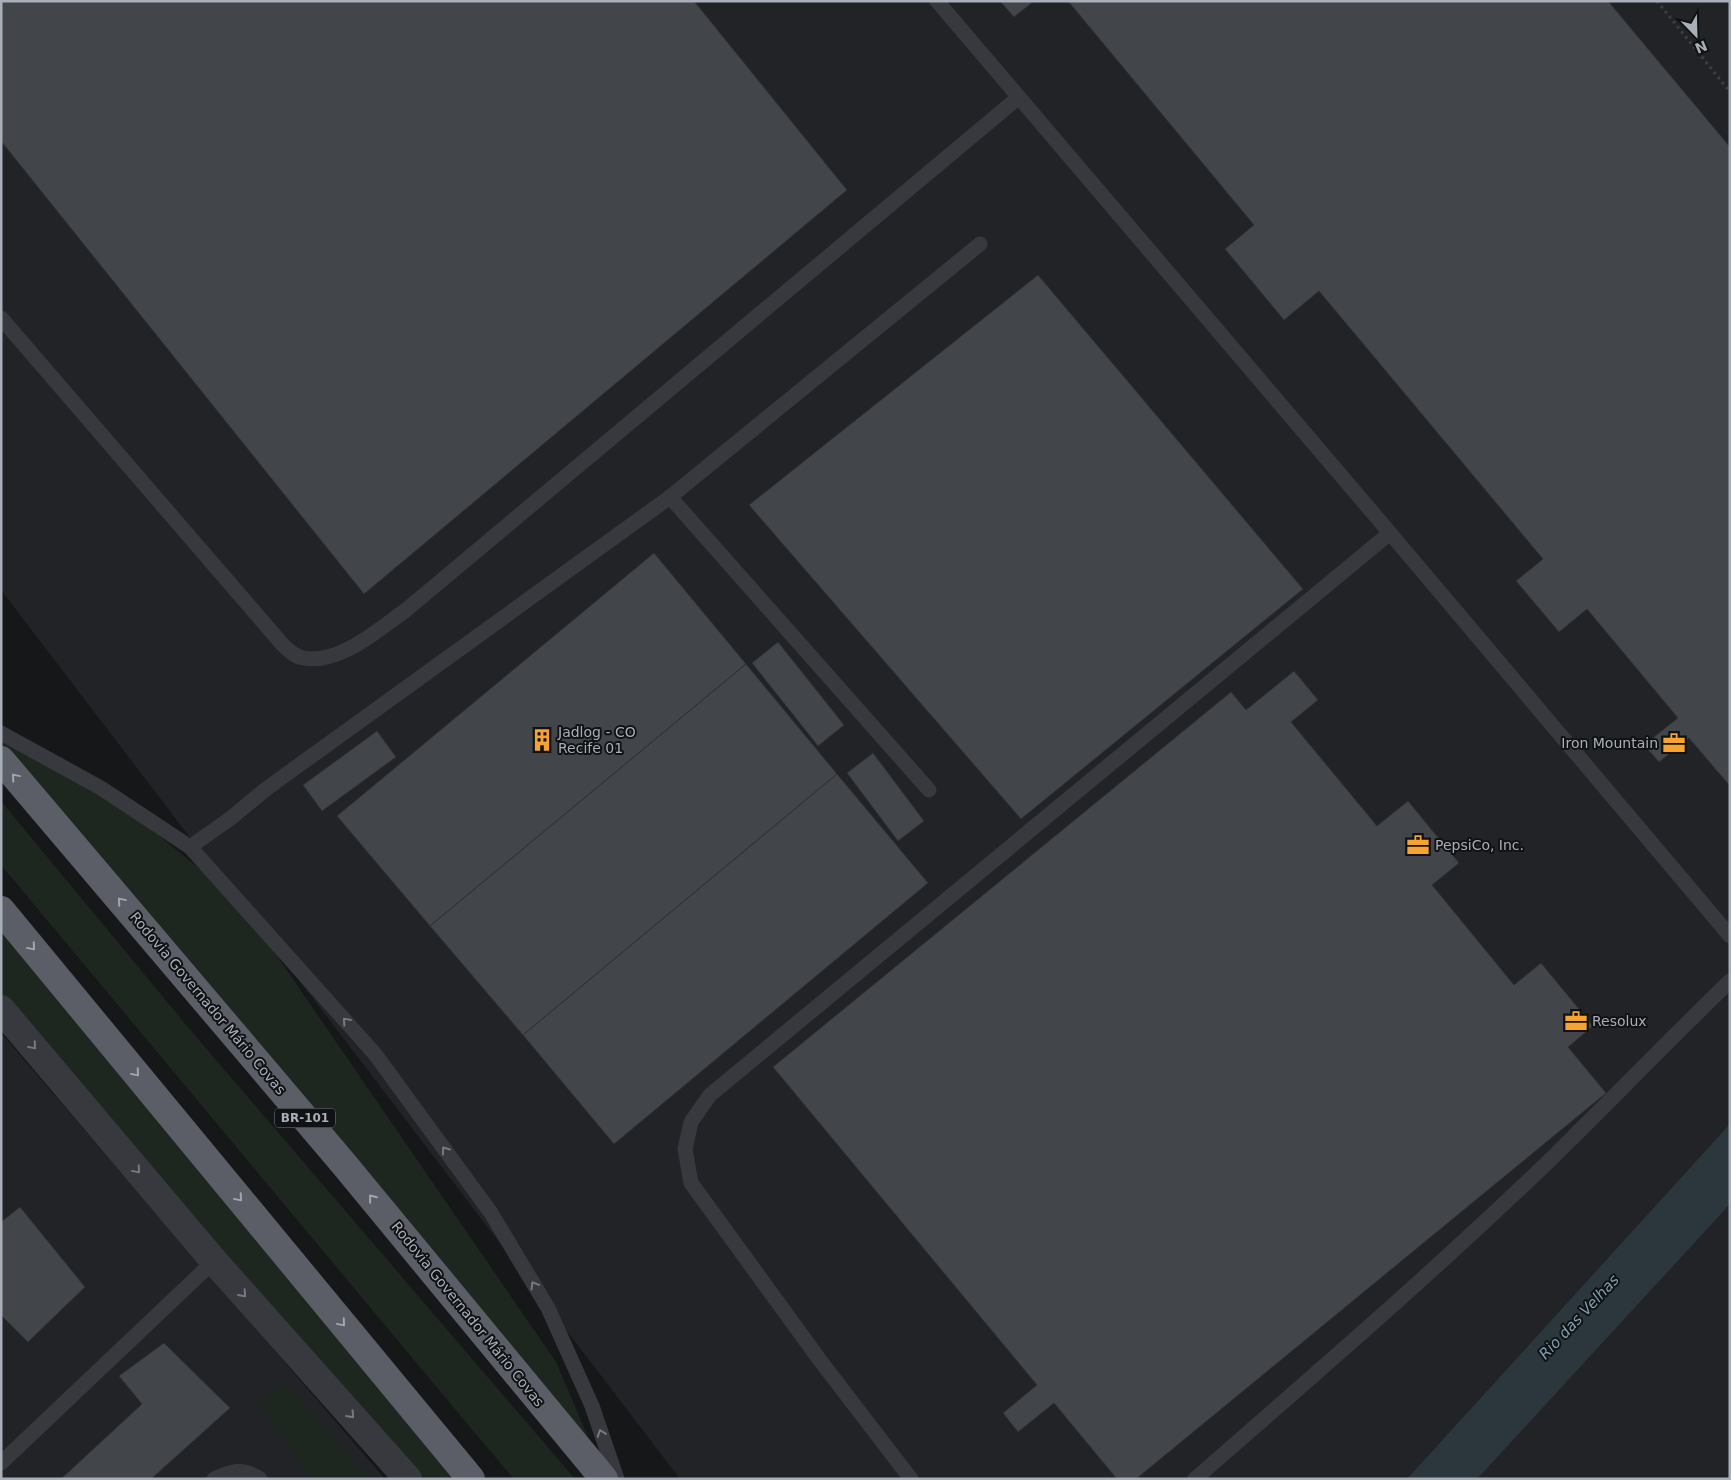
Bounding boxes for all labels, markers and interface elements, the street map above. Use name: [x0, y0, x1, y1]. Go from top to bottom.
north arrow: [1671, 10, 1721, 60]
text: N: [1693, 37, 1710, 57]
place label: Jadlog - CO Recife 01: [557, 724, 636, 756]
building icon: Jadlog - CO Recife 01: [529, 727, 555, 753]
office icon: Iron Mountain: [1661, 730, 1687, 756]
place label: Iron Mountain: [1561, 735, 1658, 751]
one-way arrow: [12, 773, 21, 782]
office icon: PepsiCo, Inc.: [1405, 832, 1431, 858]
place label: PepsiCo, Inc.: [1435, 837, 1524, 853]
one-way arrow: [117, 897, 126, 906]
street label: Rodovia Governador Mário Covas: [127, 909, 289, 1097]
one-way arrow: [27, 942, 36, 951]
office icon: Resolux: [1563, 1008, 1589, 1034]
place label: Resolux: [1592, 1013, 1647, 1029]
one-way arrow: [342, 1018, 351, 1027]
one-way arrow: [27, 1040, 35, 1049]
one-way arrow: [130, 1067, 139, 1076]
road number: BR-101: [275, 1108, 335, 1128]
one-way arrow: [442, 1146, 451, 1155]
one-way arrow: [132, 1165, 141, 1174]
one-way arrow: [233, 1192, 242, 1201]
one-way arrow: [369, 1195, 378, 1204]
street label: Rodovia Governador Mário Covas: [388, 1218, 548, 1410]
water label: Rio das Velhas: [1535, 1271, 1623, 1363]
one-way arrow: [531, 1281, 541, 1290]
one-way arrow: [237, 1288, 246, 1297]
one-way arrow: [337, 1318, 346, 1327]
one-way arrow: [345, 1410, 354, 1419]
one-way arrow: [597, 1429, 607, 1438]

